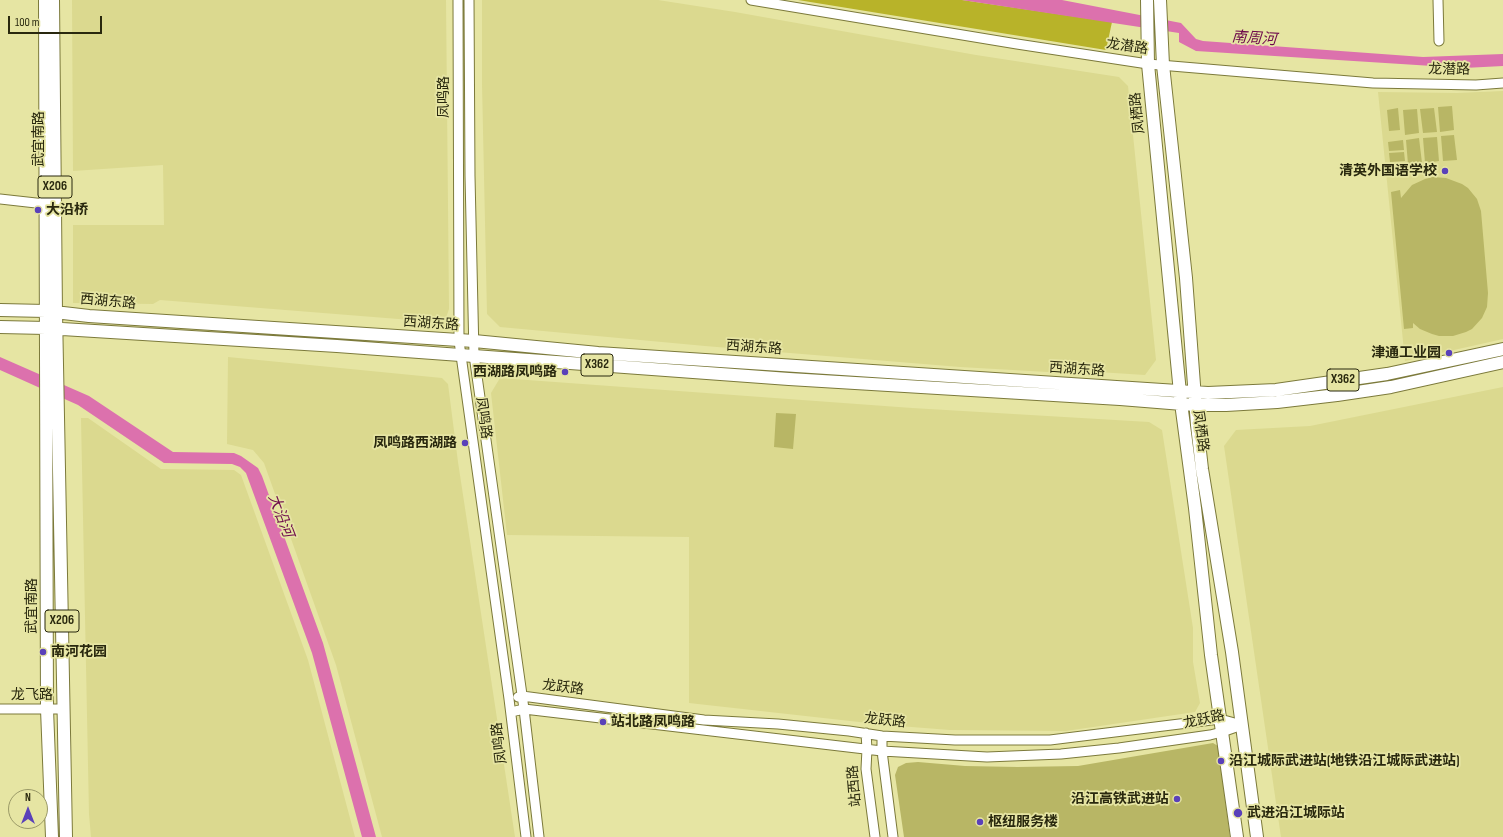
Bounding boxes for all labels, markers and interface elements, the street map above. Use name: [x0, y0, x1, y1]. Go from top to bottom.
scale bar: [10, 8, 104, 34]
text: 100 m: [15, 15, 40, 30]
water label: 南周河: [1231, 28, 1277, 50]
street label: 龙潜路: [1105, 36, 1149, 58]
street label: 龙潜路: [1428, 61, 1470, 79]
street label: 凤鸣路: [436, 76, 452, 118]
street label: 凤栖路: [1127, 91, 1149, 135]
street label: 武宜南路: [31, 111, 47, 167]
place label: 清英外国语学校: [1339, 163, 1437, 179]
marker: 清英外国语学校: [1440, 166, 1450, 176]
road number: X206: [38, 176, 72, 198]
place label: 大沿桥: [46, 202, 88, 218]
marker: 大沿桥: [33, 205, 43, 215]
street label: 西湖东路: [79, 291, 137, 313]
street label: 西湖东路: [402, 314, 460, 334]
street label: 西湖东路: [725, 338, 783, 358]
place label: 津通工业园: [1371, 345, 1441, 361]
marker: 津通工业园: [1444, 348, 1454, 358]
road number: X362: [581, 354, 613, 376]
street label: 西湖东路: [1048, 360, 1106, 380]
place label: 西湖路凤鸣路: [473, 364, 557, 380]
marker: 西湖路凤鸣路: [560, 367, 570, 377]
road number: X362: [1327, 369, 1359, 391]
street label: 凤鸣路: [472, 396, 494, 440]
street label: 凤栖路: [1189, 409, 1211, 453]
place label: 凤鸣路西湖路: [373, 435, 457, 451]
marker: 凤鸣路西湖路: [460, 438, 470, 448]
water label: 大沿河: [264, 492, 296, 540]
street label: 武宜南路: [24, 578, 40, 634]
road number: X206: [45, 610, 79, 632]
place label: 南河花园: [51, 644, 107, 660]
marker: 南河花园: [38, 647, 48, 657]
street label: 龙跃路: [541, 677, 585, 699]
street label: 龙飞路: [11, 687, 53, 703]
street label: 龙跃路: [1182, 707, 1226, 733]
street label: 龙跃路: [863, 710, 907, 732]
place label: 站北路凤鸣路: [611, 714, 695, 730]
marker: 站北路凤鸣路: [598, 717, 608, 727]
street label: 凤鸣路: [489, 721, 511, 765]
place label: 沿江城际武进站(地铁沿江城际武进站): [1229, 753, 1459, 769]
marker: 沿江城际武进站(地铁沿江城际武进站): [1216, 756, 1226, 766]
street label: 站西路: [845, 764, 865, 808]
north arrow: [8, 789, 48, 829]
text: N: [25, 791, 31, 804]
place label: 沿江高铁武进站: [1071, 791, 1169, 807]
marker: 沿江高铁武进站: [1172, 794, 1182, 804]
place label: 武进沿江城际站: [1247, 805, 1345, 821]
marker: 武进沿江城际站: [1232, 807, 1244, 819]
place label: 枢纽服务楼: [988, 814, 1058, 830]
marker: 枢纽服务楼: [975, 817, 985, 827]

